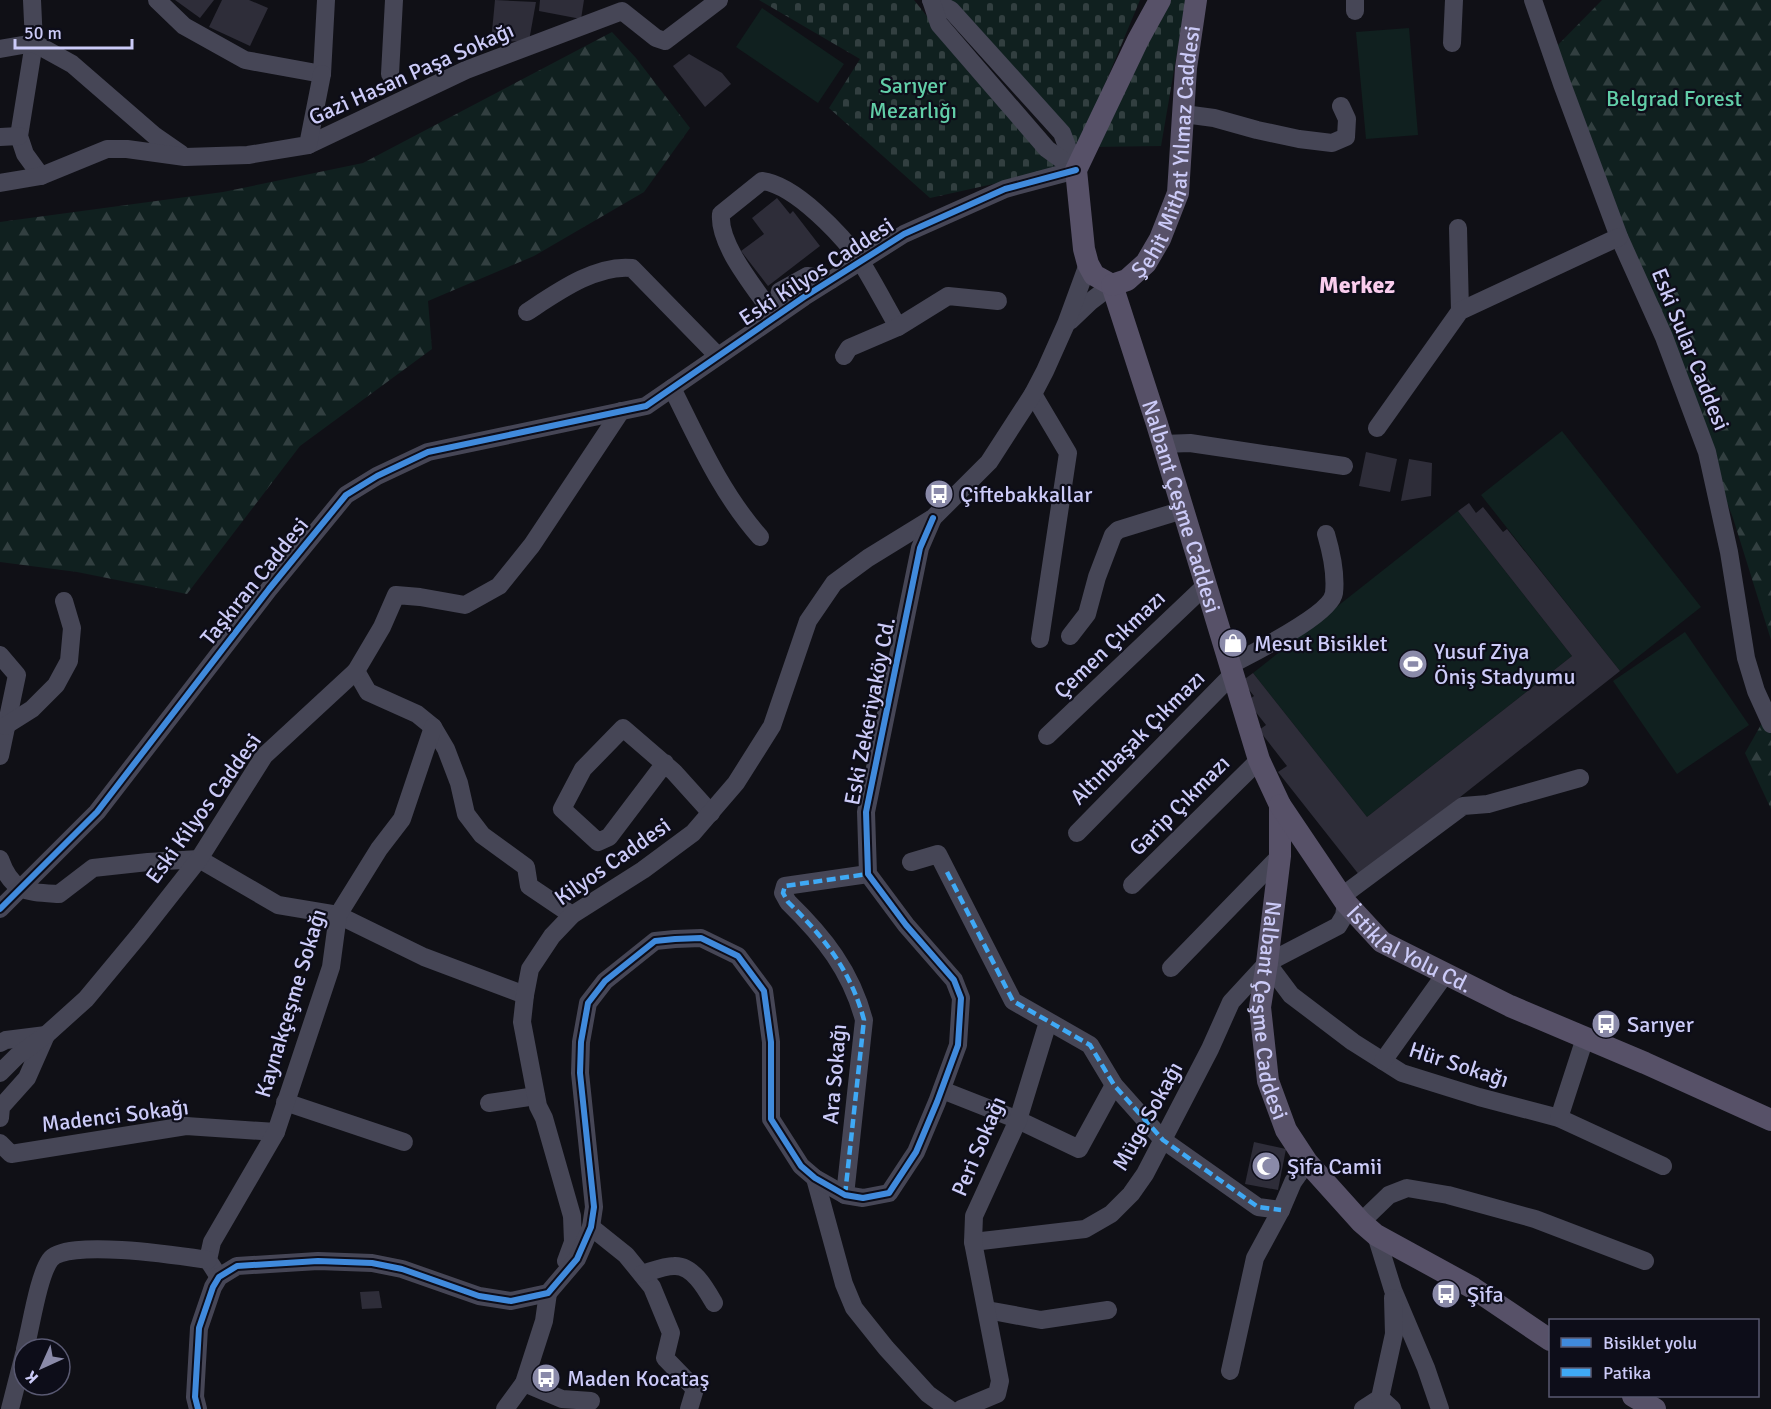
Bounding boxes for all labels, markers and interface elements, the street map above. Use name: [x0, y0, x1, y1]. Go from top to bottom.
scale bar: [15, 12, 132, 50]
street label: Gazi Hasan Paşa Sokağı: [304, 16, 518, 131]
text: 50 m: [24, 22, 62, 44]
street label: Şehit Mithat Yılmaz Caddesi: [1126, 24, 1206, 284]
park label: Sarıyer Mezarlığı: [869, 72, 957, 124]
park label: Belgrad Forest: [1606, 85, 1742, 112]
street label: Eski Kilyos Caddesi: [734, 211, 899, 332]
street label: Eski Sular Caddesi: [1646, 264, 1735, 434]
district label: Merkez: [1319, 270, 1395, 300]
street label: Nalbant Çeşme Caddesi: [1136, 396, 1227, 616]
bus stop icon: Çiftebakkallar: [923, 478, 955, 510]
place label: Çiftebakkallar: [960, 481, 1092, 508]
street label: Taşkıran Caddesi: [195, 512, 314, 651]
street label: Çemen Çıkmazı: [1048, 585, 1171, 704]
street label: Eski Zekeriyaköy Cd.: [838, 615, 901, 807]
shop icon: Mesut Bisiklet: [1217, 627, 1249, 659]
place label: Mesut Bisiklet: [1254, 630, 1388, 657]
place label: Yusuf Ziya Öniş Stadyumu: [1434, 638, 1575, 690]
sports icon: Yusuf Ziya Öniş Stadyumu: [1397, 648, 1429, 680]
street label: Altınbaşak Çıkmazı: [1064, 664, 1210, 810]
street label: Eski Kilyos Caddesi: [140, 728, 267, 889]
street label: Garip Çıkmazı: [1123, 749, 1235, 861]
street label: Kilyos Caddesi: [549, 812, 675, 911]
street label: Nalbant Çeşme Caddesi: [1246, 899, 1294, 1123]
street label: İstiklal Yolu Cd.: [1341, 900, 1476, 999]
street label: Kaynakçeşme Sokağı: [249, 906, 332, 1101]
bus stop icon: Sarıyer: [1590, 1008, 1622, 1040]
place label: Sarıyer: [1627, 1011, 1694, 1038]
street label: Ara Sokağı: [817, 1023, 852, 1125]
street label: Hür Sokağı: [1406, 1036, 1512, 1093]
street label: Müge Sokağı: [1106, 1057, 1188, 1176]
street label: Peri Sokağı: [945, 1092, 1012, 1200]
street label: Madenci Sokağı: [40, 1093, 190, 1138]
mosque icon: Şifa Camii: [1250, 1150, 1282, 1182]
place label: Şifa Camii: [1287, 1153, 1382, 1180]
bus stop icon: Şifa: [1430, 1278, 1462, 1310]
place label: Şifa: [1467, 1281, 1504, 1308]
legend: [1549, 1319, 1759, 1397]
text: Bisiklet yolu: [1603, 1332, 1697, 1354]
north arrow: [12, 1337, 72, 1397]
bus stop icon: Maden Kocataş: [530, 1362, 562, 1394]
text: Patika: [1603, 1362, 1651, 1384]
place label: Maden Kocataş: [567, 1365, 709, 1392]
text: K: [21, 1366, 43, 1387]

